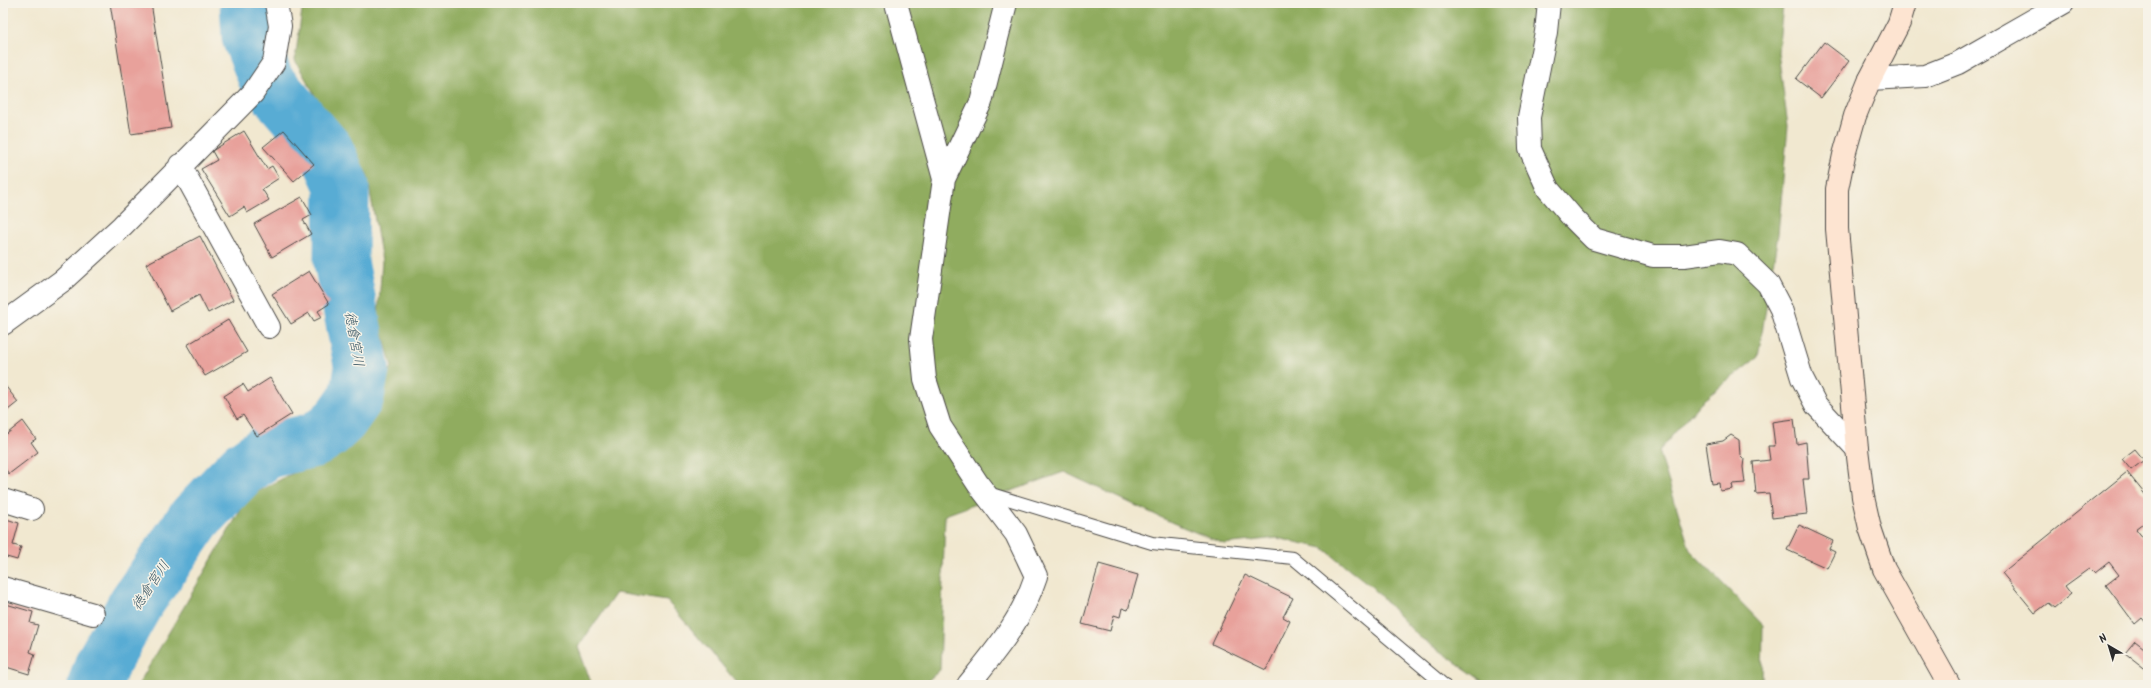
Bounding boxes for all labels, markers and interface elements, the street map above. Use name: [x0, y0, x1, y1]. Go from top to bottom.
water label: 徳倉宮川: [338, 310, 370, 369]
water label: 徳倉宮川: [126, 556, 176, 615]
north arrow: [2089, 626, 2129, 666]
text: N: [2095, 630, 2112, 648]

